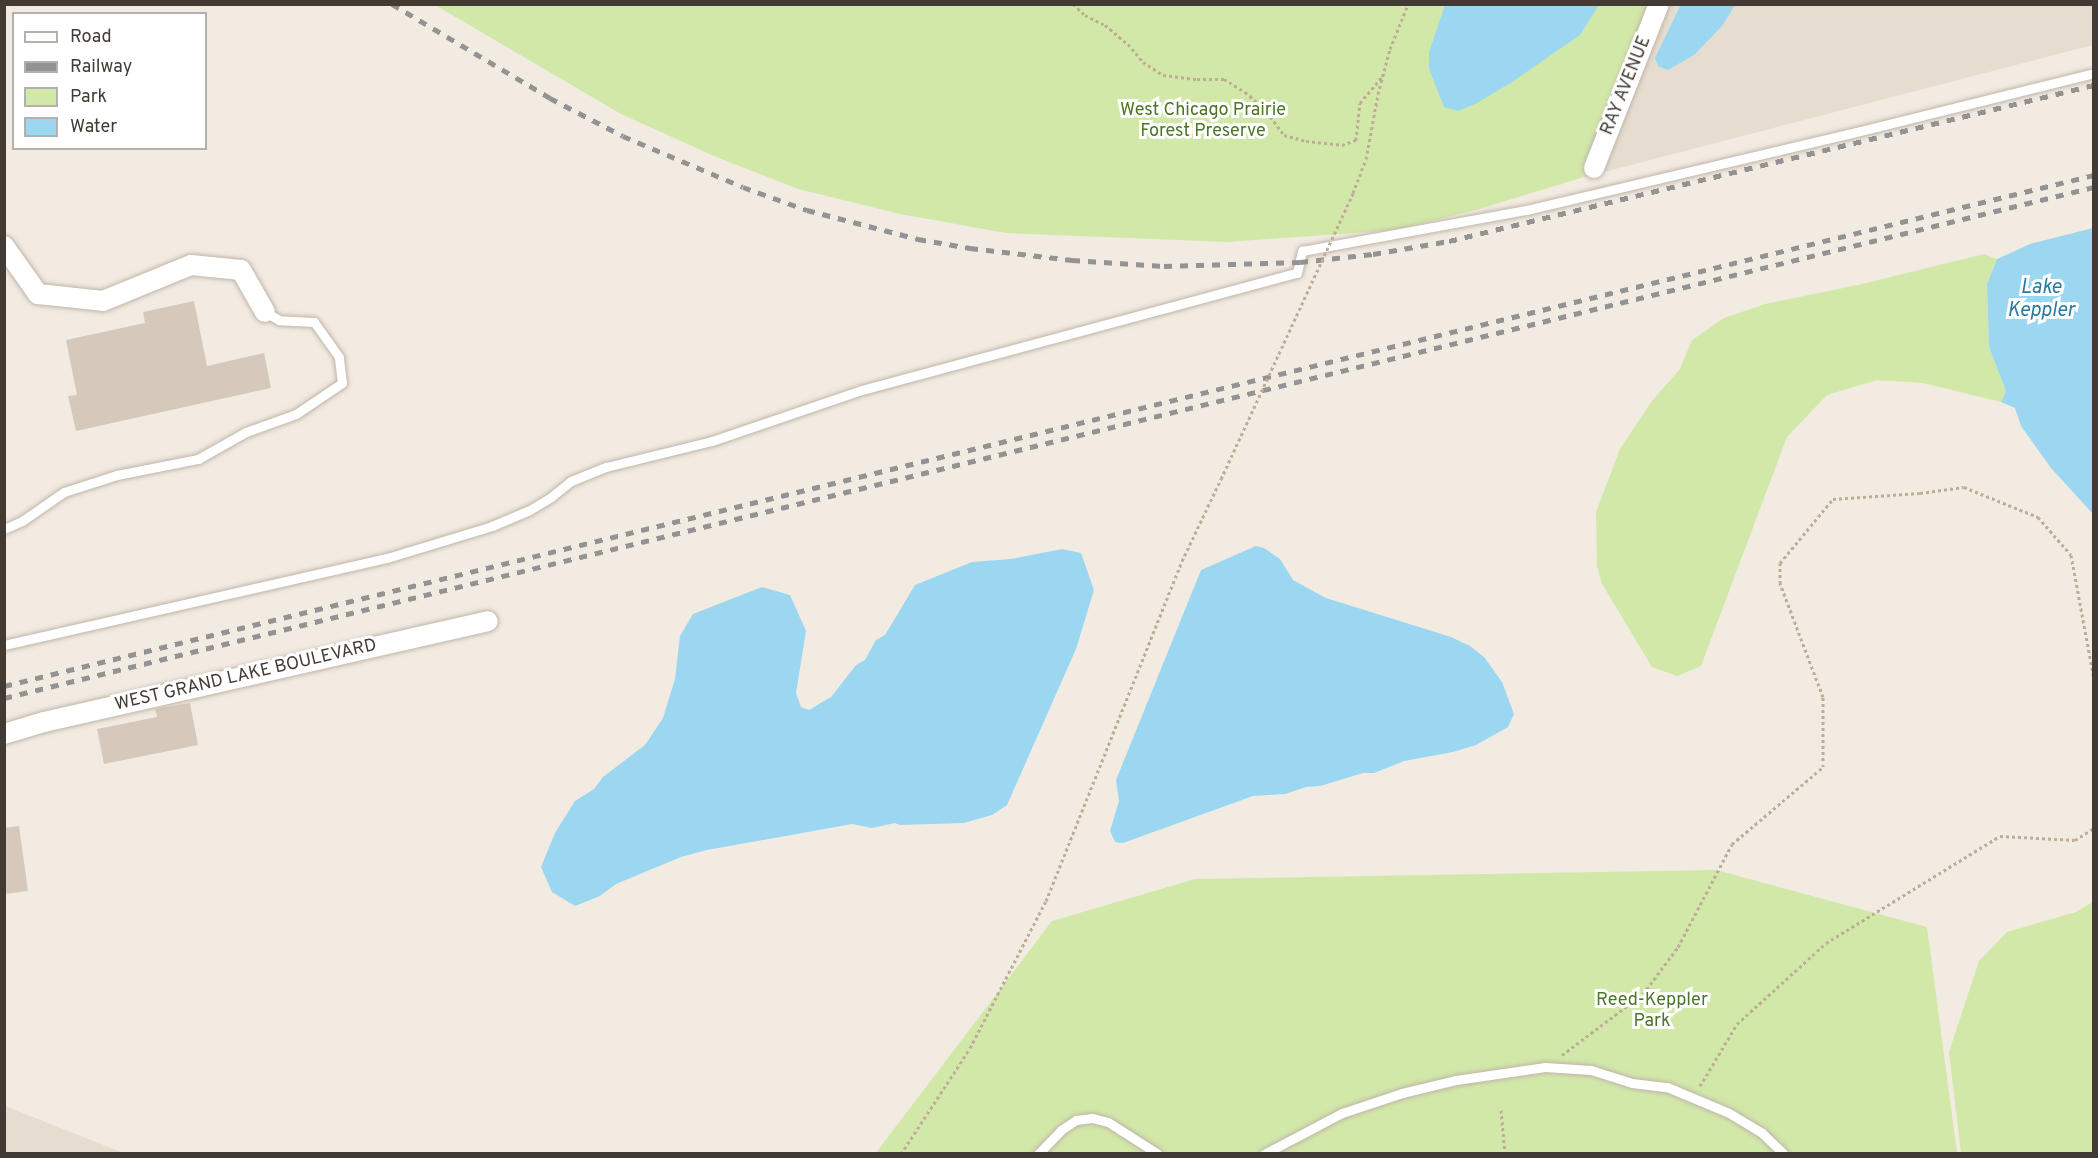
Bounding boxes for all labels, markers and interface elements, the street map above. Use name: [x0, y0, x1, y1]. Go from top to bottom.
legend: [12, 12, 207, 150]
text: Road: [70, 26, 112, 49]
street label: RAY AVENUE: [1597, 33, 1657, 139]
text: Railway: [70, 56, 132, 79]
text: Park: [70, 86, 107, 109]
park label: West Chicago Prairie Forest Preserve: [1120, 101, 1286, 144]
text: Water: [70, 116, 117, 139]
water label: Lake Keppler: [2007, 276, 2075, 323]
street label: WEST GRAND LAKE BOULEVARD: [113, 635, 379, 717]
park label: Reed-Keppler Park: [1596, 991, 1708, 1034]

